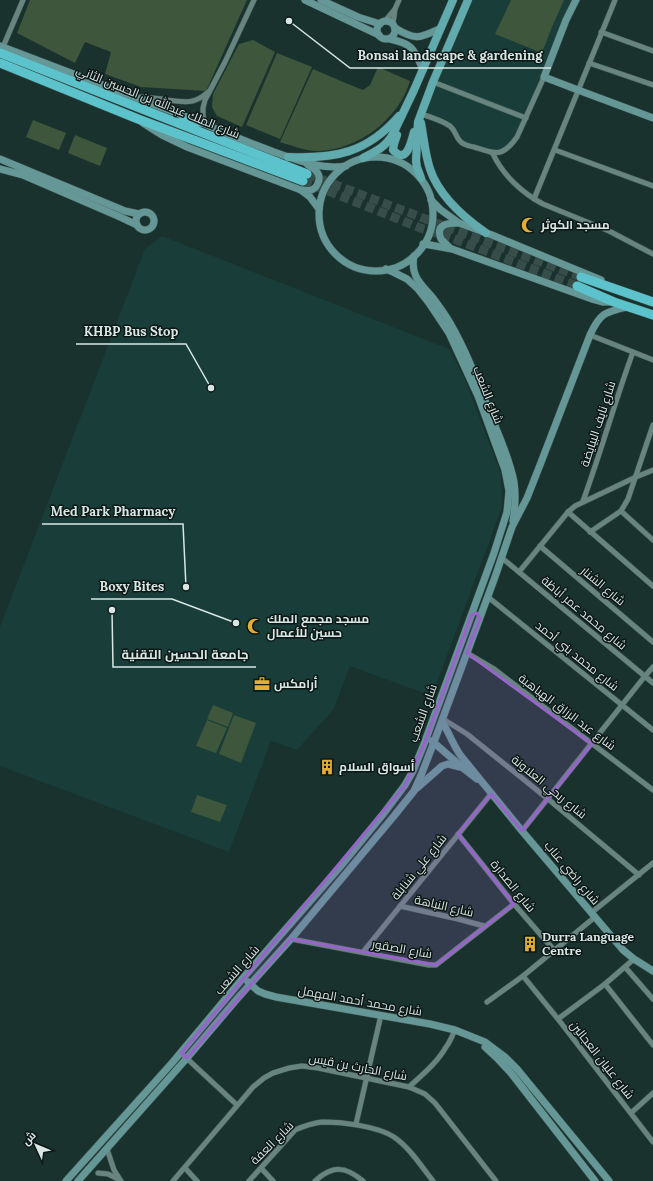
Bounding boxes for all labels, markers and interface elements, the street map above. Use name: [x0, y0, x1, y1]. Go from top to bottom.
callout: Bonsai landscape & gardening: [350, 43, 551, 68]
text: Bonsai landscape & gardening: [357, 47, 543, 64]
street label: شارع الملك عبدالله بن الحسين الثاني: [73, 62, 242, 144]
mosque icon: مسجد الكوثر: [520, 216, 538, 234]
place label: مسجد الكوثر: [540, 217, 610, 233]
callout: KHBP Bus Stop: [76, 319, 186, 344]
text: KHBP Bus Stop: [84, 323, 178, 340]
street label: شارع الشعب: [469, 364, 507, 426]
street label: شارع نايف البيايضة: [577, 379, 619, 469]
callout: Med Park Pharmacy: [42, 499, 183, 524]
text: Med Park Pharmacy: [51, 503, 176, 520]
street label: شارع الشنار: [577, 562, 629, 609]
street label: شارع محمد عمر أباظة: [538, 573, 630, 653]
callout: Boxy Bites: [91, 574, 172, 599]
text: Boxy Bites: [100, 578, 164, 595]
place label: مسجد مجمع الملك حسين للأعمال: [267, 611, 369, 641]
mosque icon: مسجد مجمع الملك حسين للأعمال: [246, 617, 264, 635]
street label: شارع محمد بني أحمد: [531, 617, 622, 696]
callout: جامعة الحسين التقنية: [113, 642, 256, 667]
text: جامعة الحسين التقنية: [121, 646, 249, 663]
street label: شارع عبد الرزاق الهباهبة: [515, 670, 619, 754]
office icon: أرامكس: [253, 675, 271, 693]
place label: أرامكس: [274, 676, 318, 692]
street label: شارع الشعب: [405, 682, 441, 744]
street label: شارع ربحي العلاونة: [507, 752, 590, 824]
building icon: أسواق السلام: [318, 758, 336, 776]
place label: أسواق السلام: [339, 759, 415, 775]
street label: شارع علي شنابلة: [388, 831, 452, 904]
street label: شارع راضي عناب: [539, 838, 603, 910]
street label: شارع الصدارة: [487, 856, 539, 916]
street label: شارع النباهة: [413, 891, 475, 921]
place label: Durra Language Centre: [542, 929, 635, 958]
building icon: Durra Language Centre: [521, 935, 539, 953]
street label: شارع الصقور: [370, 936, 433, 962]
street label: شارع الشعب: [211, 942, 263, 998]
street label: شارع محمد أحمد المهمل: [297, 982, 423, 1020]
street label: شارع عليان العجالين: [566, 1017, 638, 1103]
street label: شارع الحارث بن قيس: [307, 1050, 409, 1084]
street label: شارع العفة: [247, 1118, 297, 1168]
north arrow: [16, 1125, 56, 1165]
text: ش: [19, 1128, 39, 1148]

